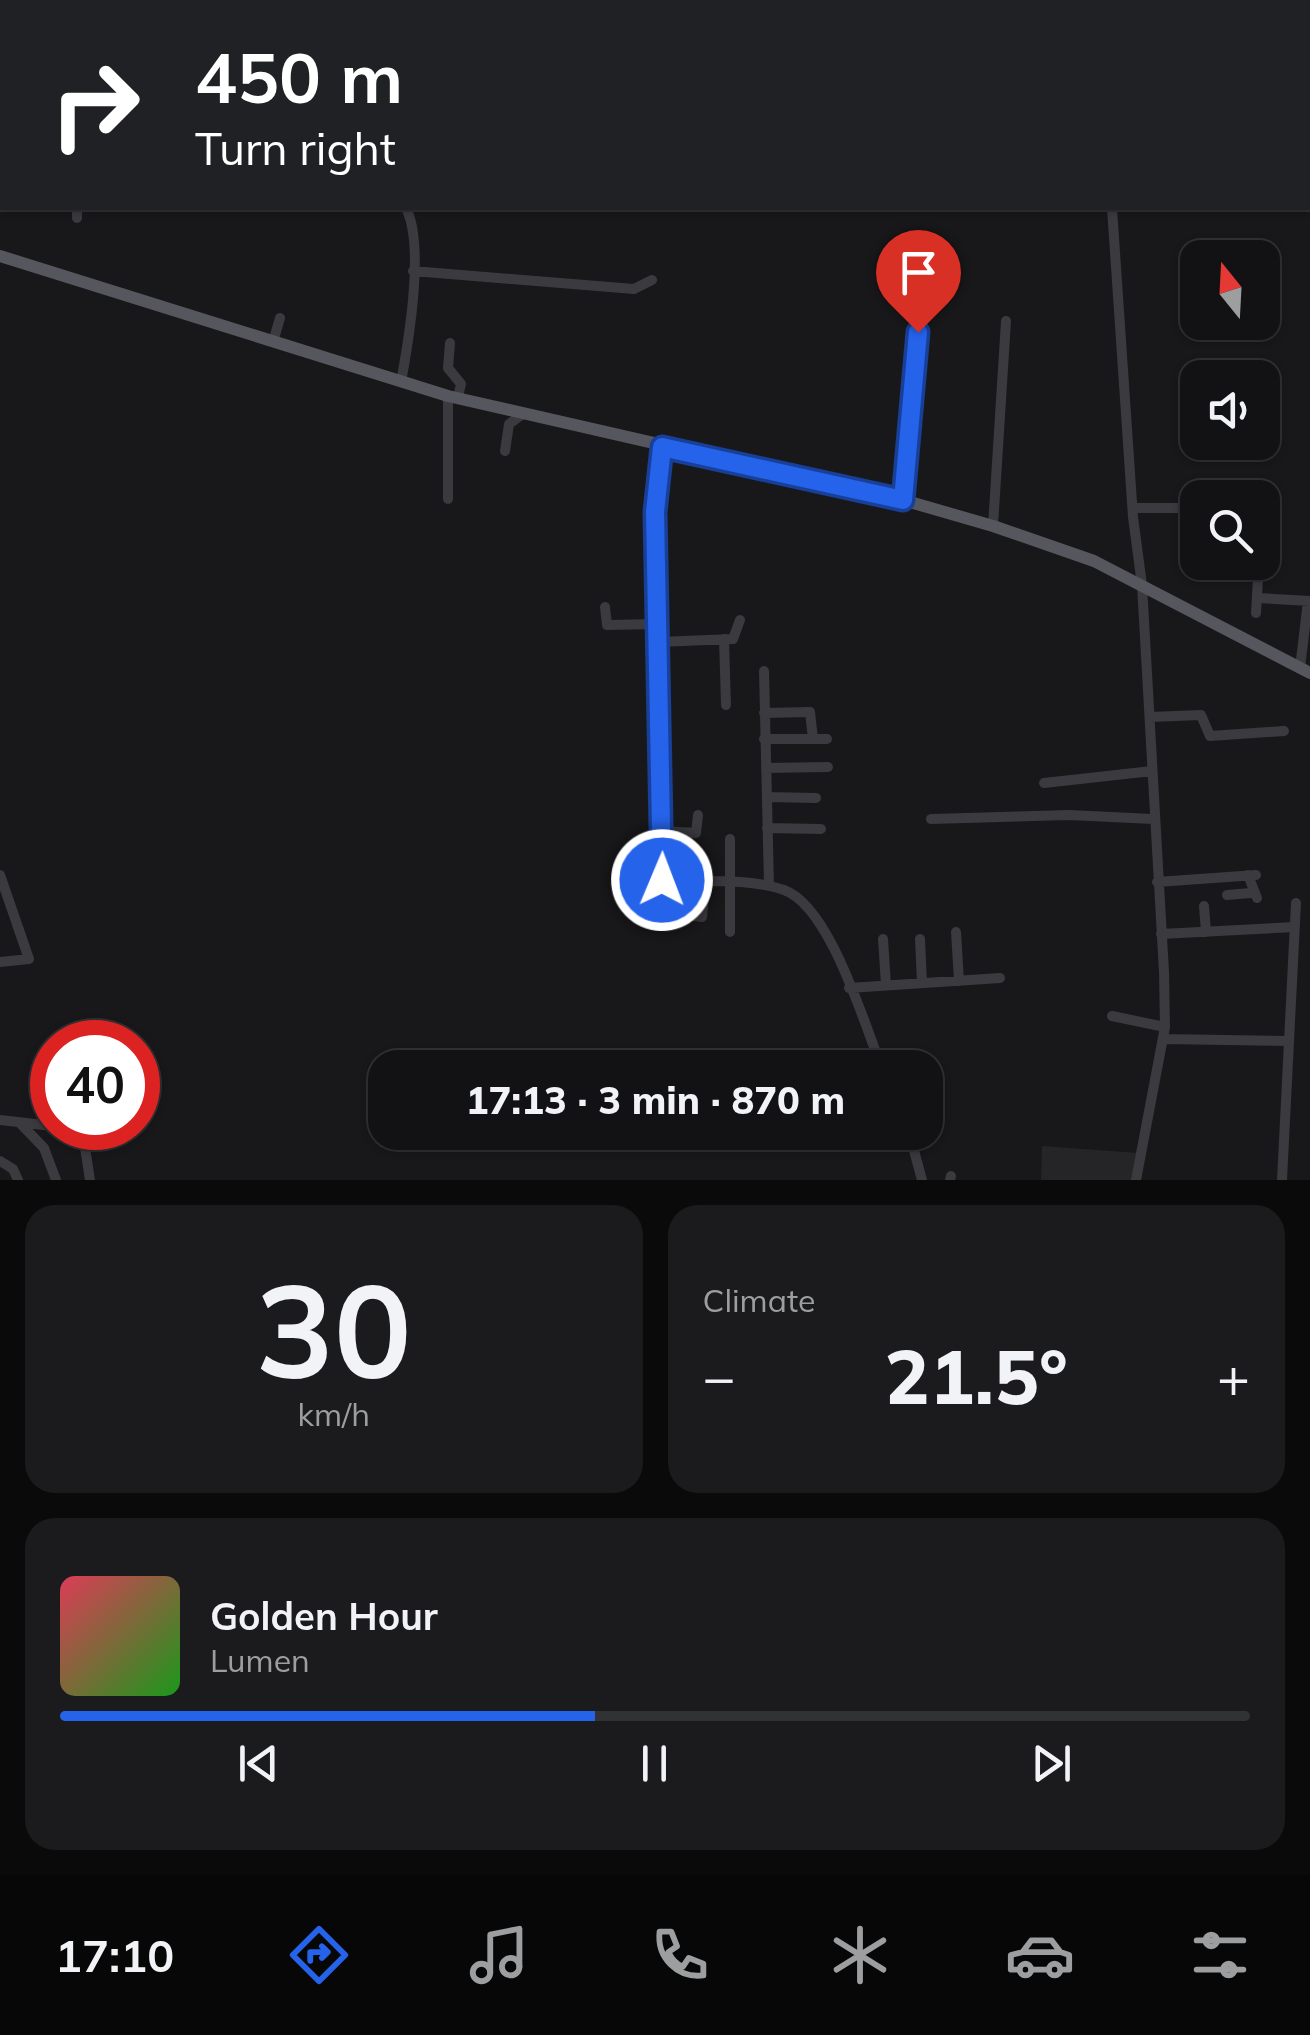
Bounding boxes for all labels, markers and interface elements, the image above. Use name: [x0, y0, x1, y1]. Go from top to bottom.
text: 450 m: [195, 33, 403, 121]
icon: right: [30, 40, 160, 170]
text: Turn right: [195, 120, 396, 176]
pin: [876, 230, 961, 333]
north arrow: [1180, 240, 1280, 340]
map controls: [1180, 240, 1280, 580]
icon: arrive: [891, 245, 946, 300]
button: sound: [1180, 360, 1280, 460]
button: search: [1180, 480, 1280, 580]
position arrow: [610, 828, 714, 932]
speed limit sign: 40: [30, 1020, 160, 1150]
text: 17:13 · 3 min · 870 m: [466, 1076, 845, 1124]
text: 30: [256, 1247, 412, 1411]
text: Climate: [703, 1280, 815, 1320]
text: 21.5°: [885, 1329, 1068, 1423]
text: −: [703, 1342, 736, 1411]
text: +: [1217, 1342, 1250, 1411]
text: km/h: [298, 1394, 370, 1434]
text: Golden Hour: [210, 1592, 438, 1640]
text: Lumen: [210, 1640, 310, 1680]
icon: previous: [231, 1736, 286, 1791]
icon: pause: [627, 1736, 682, 1791]
icon: next: [1024, 1736, 1079, 1791]
icon: directions: [284, 1920, 354, 1990]
icon: music: [464, 1920, 534, 1990]
icon: phone: [645, 1920, 715, 1990]
icon: climate: [825, 1920, 895, 1990]
icon: car: [1005, 1920, 1075, 1990]
icon: filters: [1185, 1920, 1255, 1990]
text: 17:10: [55, 1927, 174, 1983]

